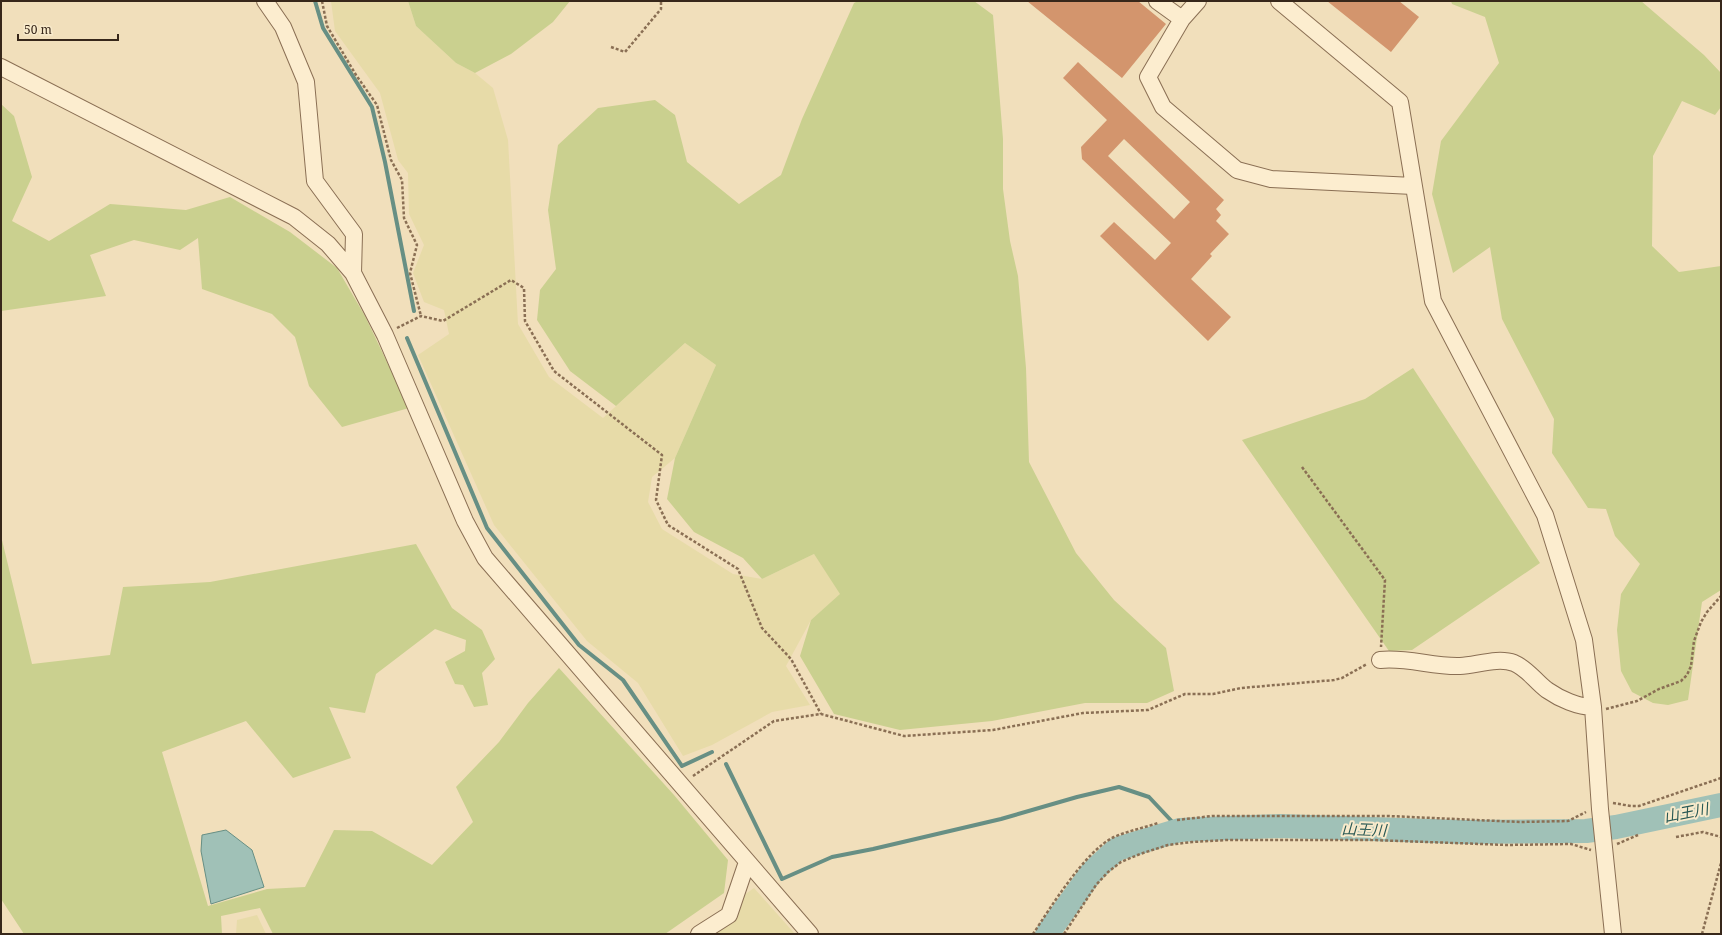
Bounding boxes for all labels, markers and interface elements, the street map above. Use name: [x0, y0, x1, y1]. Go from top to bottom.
scale bar: [18, 16, 118, 42]
text: 50 m: [24, 21, 52, 38]
water label: 山王川: [1662, 798, 1712, 826]
water label: 山王川: [1341, 818, 1389, 840]

